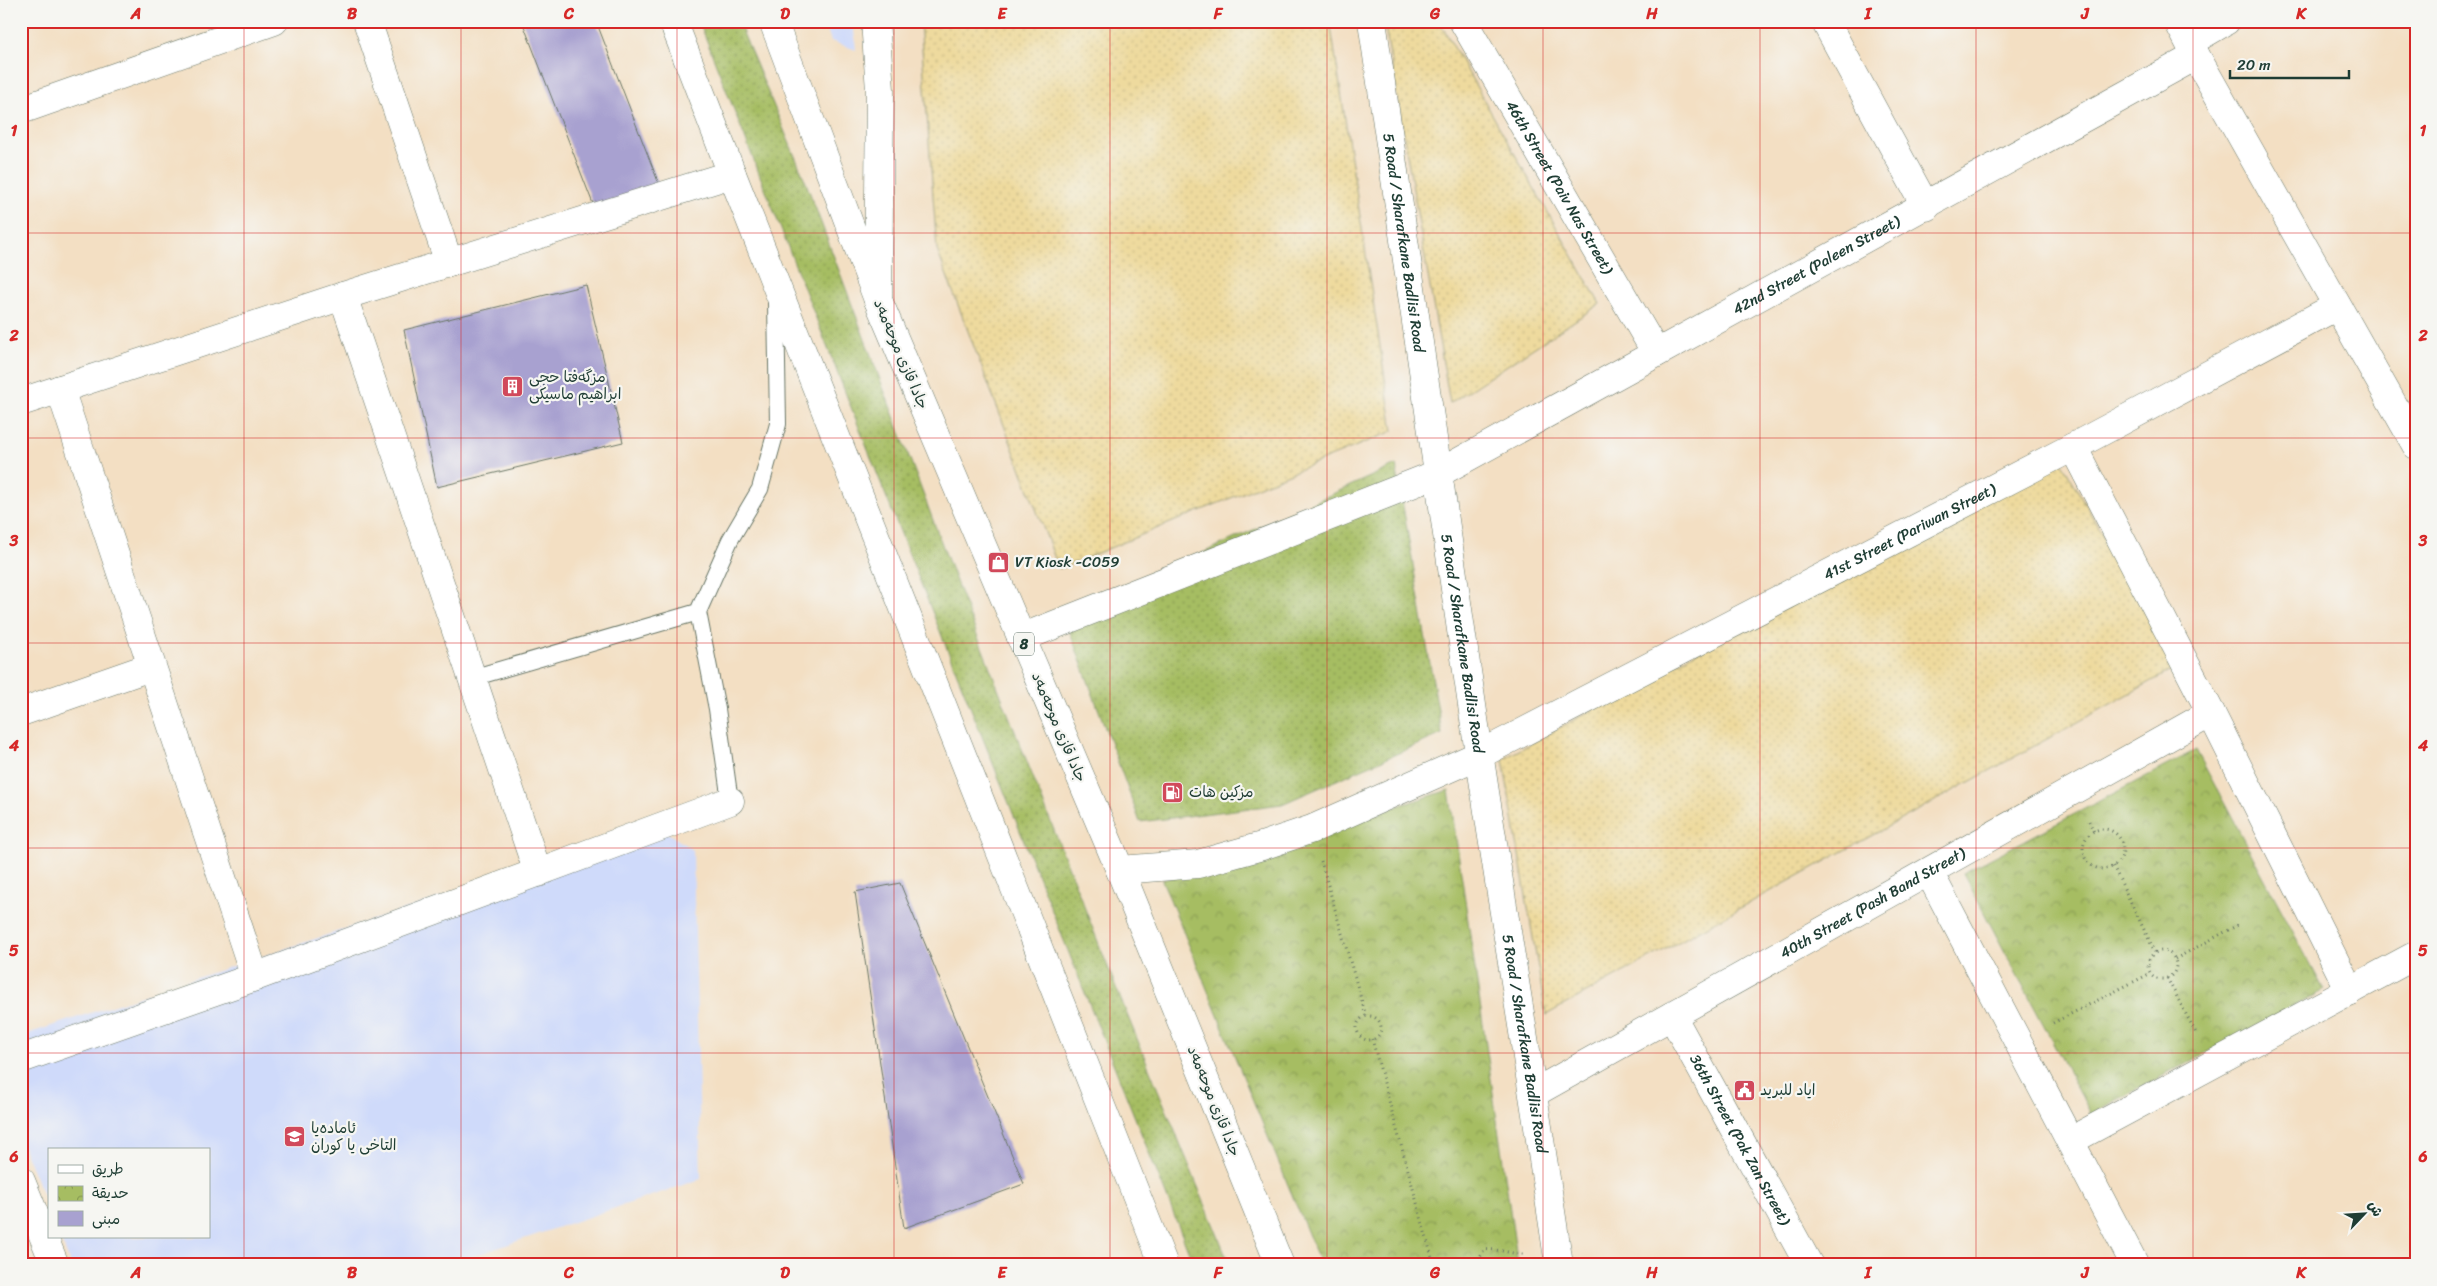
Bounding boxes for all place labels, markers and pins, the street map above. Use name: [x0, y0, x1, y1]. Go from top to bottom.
place label: مزگه‌فتا حجی ابراهیم ماسیکی: [529, 364, 621, 407]
building icon: مزگه‌فتا حجی ابراهیم ماسیکی: [501, 374, 525, 398]
place label: VT Kiosk -C059: [1015, 549, 1120, 575]
shop icon: VT Kiosk -C059: [987, 550, 1011, 574]
place label: مزكين هات: [1189, 779, 1254, 805]
fuel station icon: مزكين هات: [1161, 780, 1185, 804]
place label: اياد للبريد: [1760, 1077, 1816, 1103]
public building icon: اياد للبريد: [1732, 1078, 1756, 1102]
place label: ئاماده‌یا التاخی یا کوران: [311, 1115, 397, 1158]
school or university icon: ئاماده‌یا التاخی یا کوران: [283, 1125, 307, 1149]

